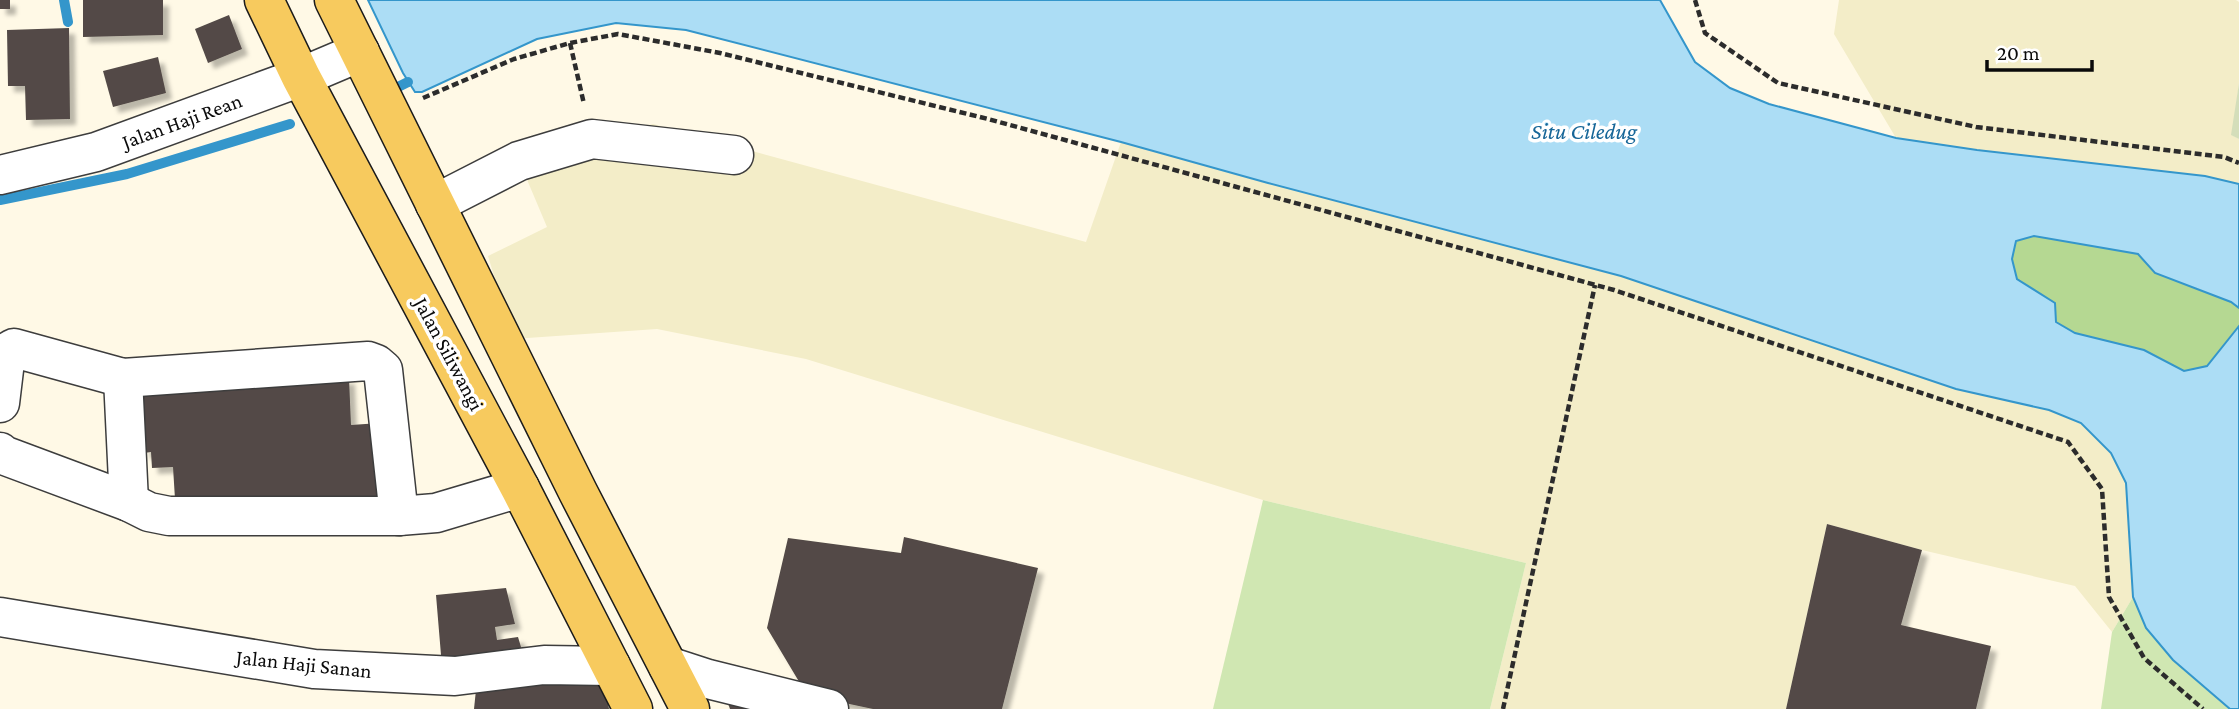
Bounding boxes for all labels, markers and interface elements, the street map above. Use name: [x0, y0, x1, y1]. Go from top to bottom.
scale bar: [1987, 28, 2092, 72]
text: 20 m: [1997, 41, 2040, 65]
street label: Jalan Haji Rean: [117, 88, 245, 155]
water label: Situ Ciledug: [1531, 118, 1638, 144]
street label: Jalan Siliwangi: [408, 292, 489, 415]
street label: Jalan Haji Sanan: [233, 645, 373, 683]

